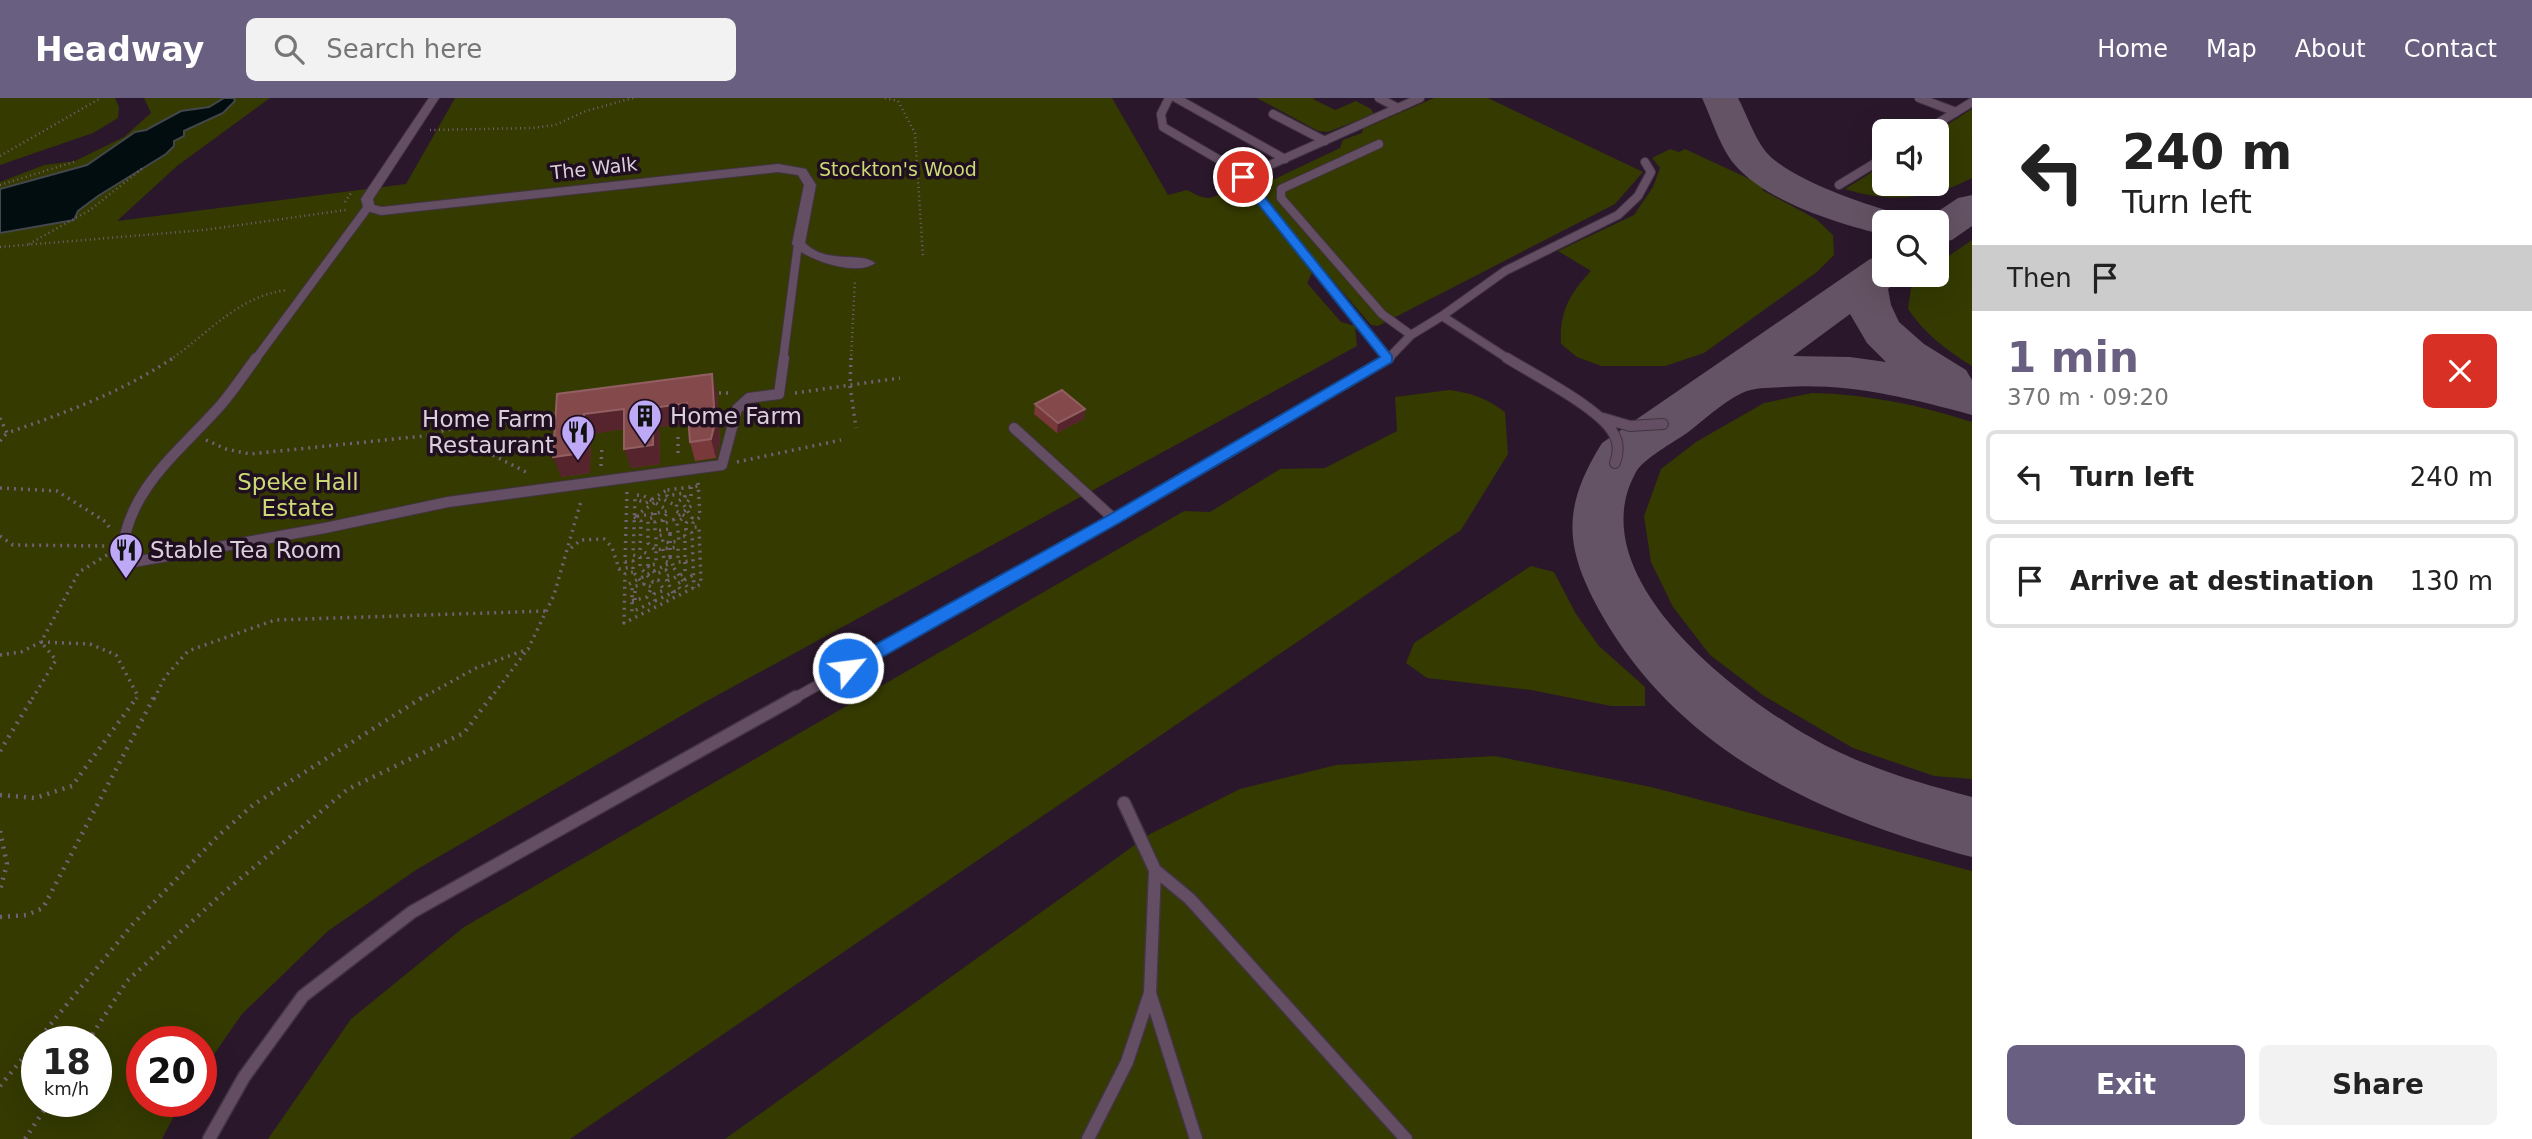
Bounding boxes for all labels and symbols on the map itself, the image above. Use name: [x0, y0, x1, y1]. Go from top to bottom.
pin: [1213, 147, 1273, 207]
street label: The Walk: [549, 153, 638, 184]
park label: Stockton's Wood: [819, 158, 977, 180]
building icon: Home Farm: [626, 397, 664, 446]
place label: Home Farm: [670, 403, 802, 429]
place label: Home Farm Restaurant: [422, 406, 554, 458]
restaurant icon: Home Farm Restaurant: [559, 413, 597, 462]
park label: Speke Hall Estate: [237, 469, 359, 521]
restaurant icon: Stable Tea Room: [107, 531, 145, 580]
place label: Stable Tea Room: [150, 537, 341, 563]
position arrow: [811, 631, 885, 705]
speed limit sign: 20: [126, 1026, 217, 1117]

